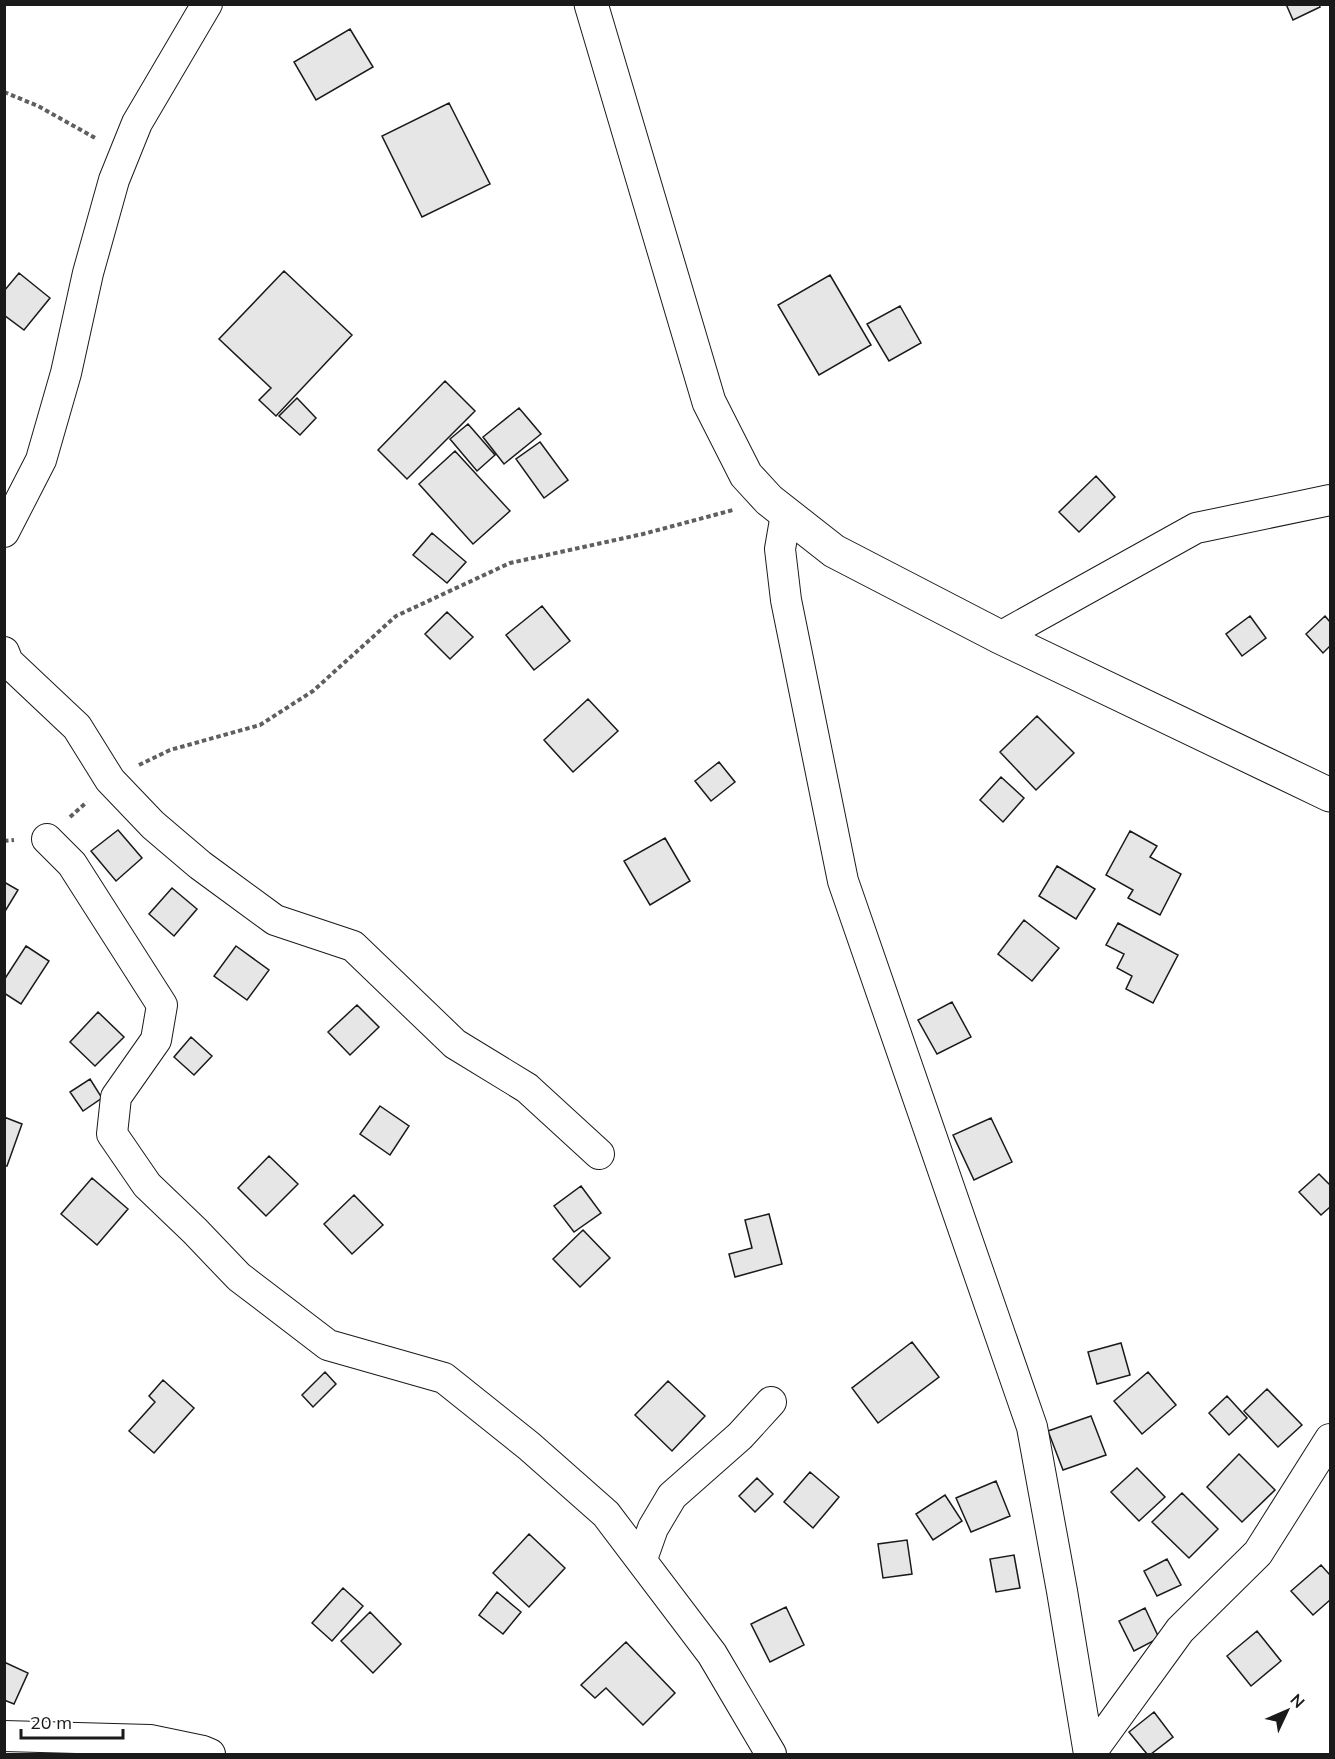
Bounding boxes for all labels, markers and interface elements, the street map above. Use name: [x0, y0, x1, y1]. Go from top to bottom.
north arrow: [1257, 1681, 1317, 1741]
text: N: [1286, 1689, 1309, 1712]
scale bar: [21, 1702, 123, 1740]
text: 20 m: [30, 1711, 72, 1734]

